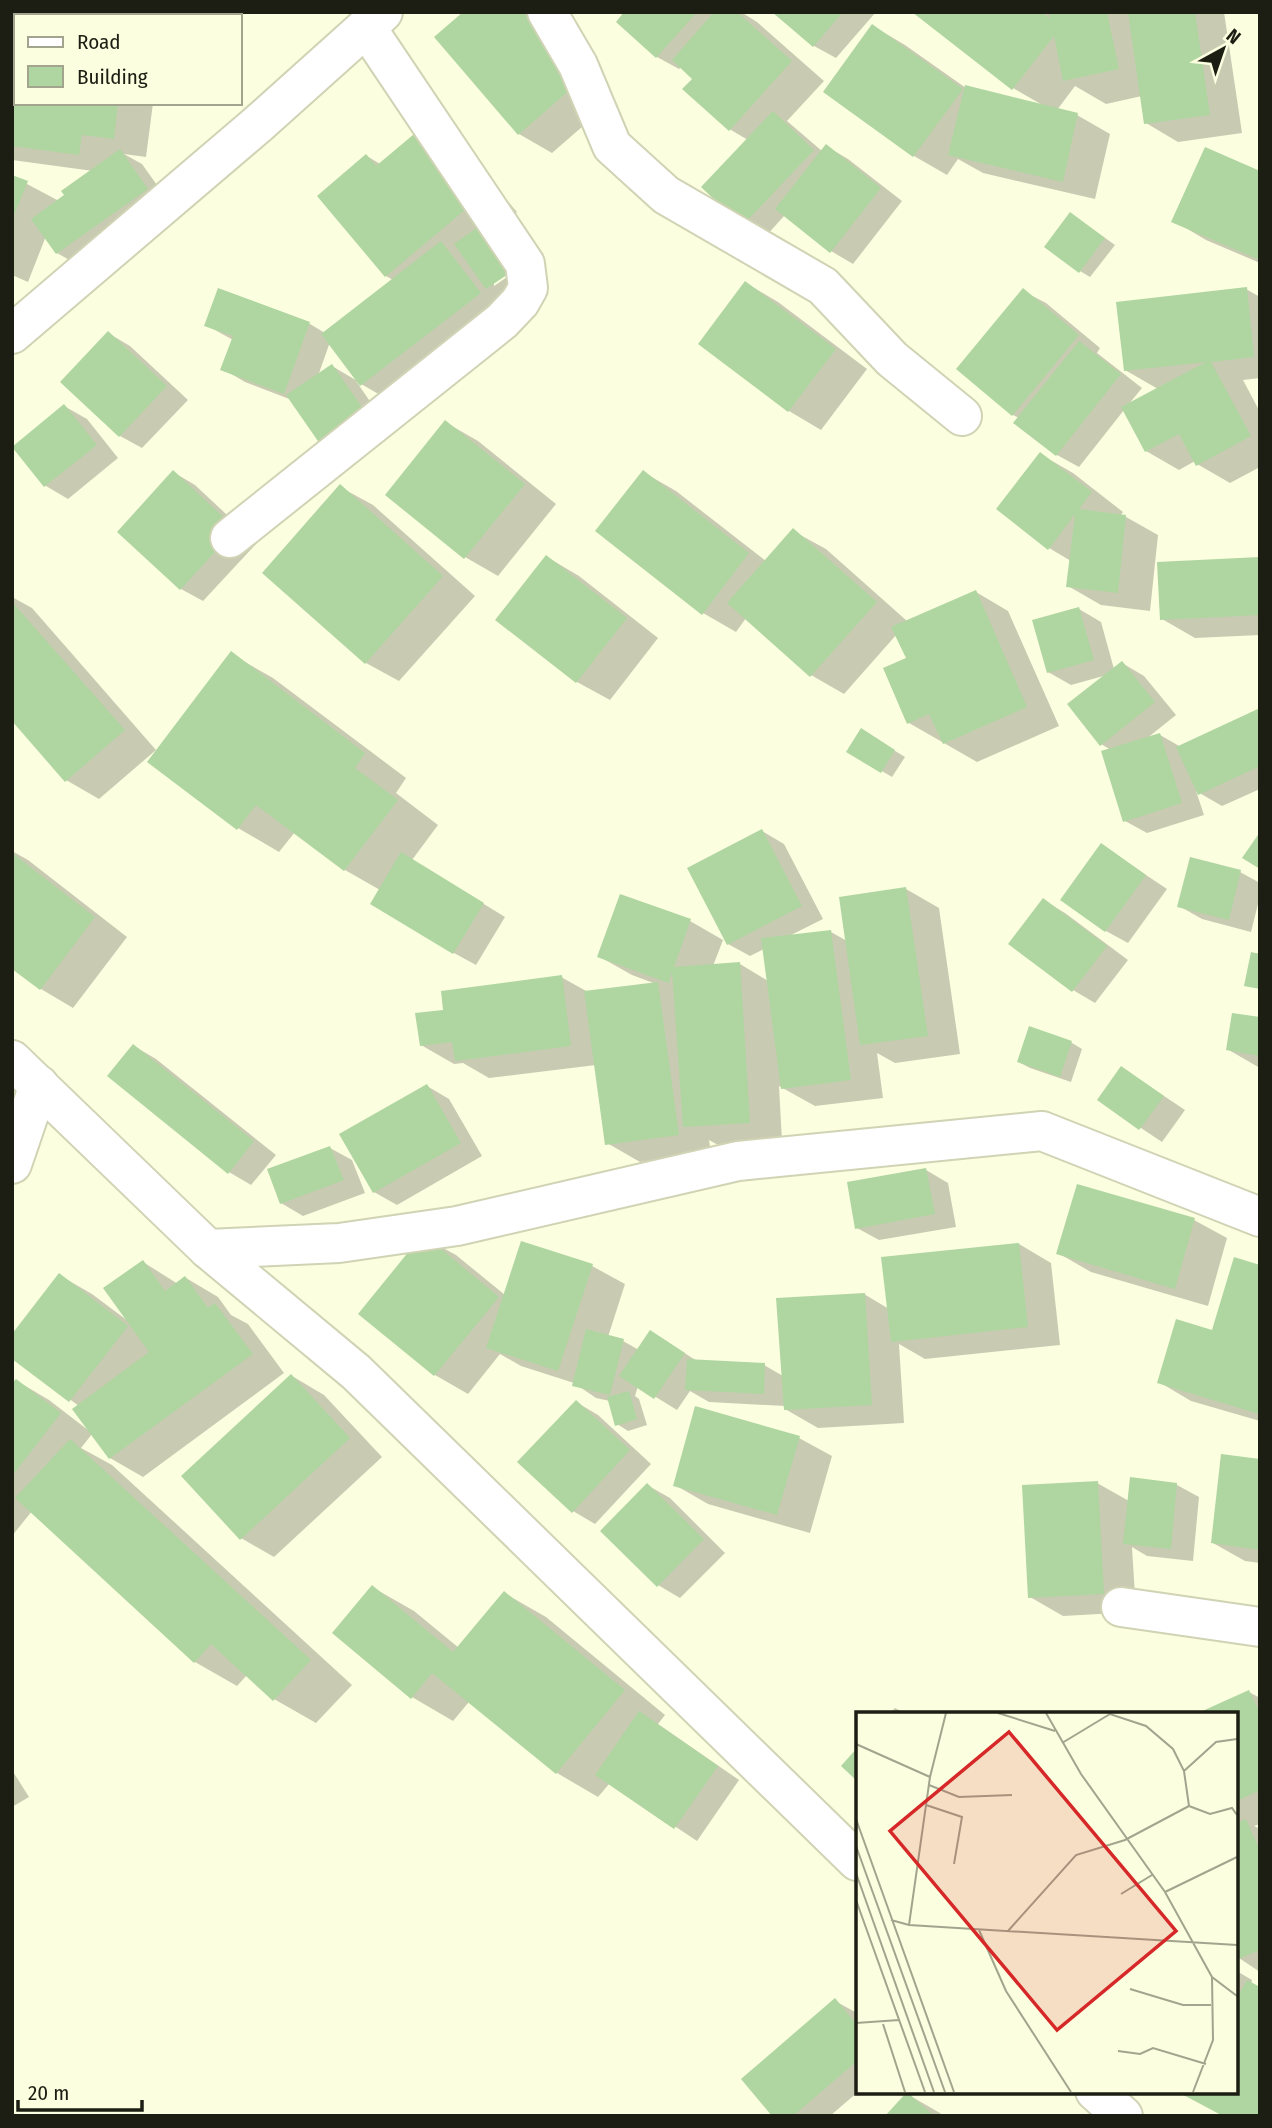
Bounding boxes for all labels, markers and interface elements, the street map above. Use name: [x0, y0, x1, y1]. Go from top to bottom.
legend: [14, 14, 242, 105]
north arrow: [1188, 14, 1258, 84]
text: N: [1222, 24, 1245, 49]
text: Road: [77, 29, 121, 55]
text: Building: [77, 64, 148, 90]
inset map: [856, 1712, 1237, 2093]
scale bar: [18, 2068, 142, 2112]
text: 20 m: [28, 2080, 69, 2106]

